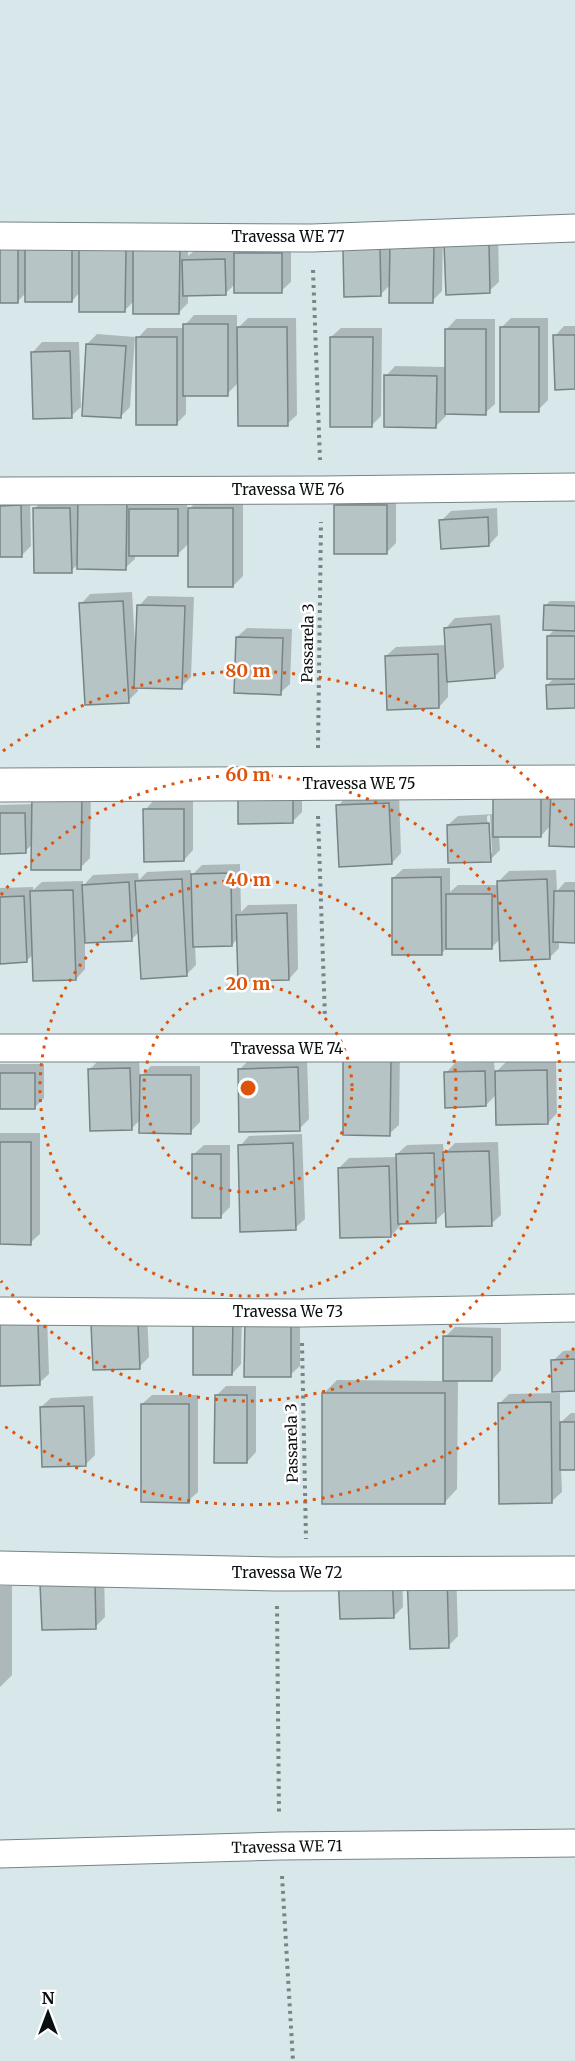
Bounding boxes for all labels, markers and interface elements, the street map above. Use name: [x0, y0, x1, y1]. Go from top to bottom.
street label: Travessa WE 77: [232, 227, 345, 246]
street label: Travessa WE 76: [232, 480, 344, 499]
street label: Passarela 3: [297, 603, 318, 683]
text: 80 m: [225, 659, 271, 682]
text: 60 m: [225, 763, 271, 786]
street label: Travessa WE 75: [303, 774, 415, 793]
text: 40 m: [225, 868, 271, 891]
text: 20 m: [226, 972, 270, 995]
street label: Travessa WE 74: [231, 1039, 343, 1058]
centre of rings: [238, 1078, 258, 1098]
street label: Travessa We 73: [233, 1302, 343, 1321]
street label: Passarela 3: [281, 1403, 302, 1483]
street label: Travessa We 72: [232, 1563, 342, 1582]
street label: Travessa WE 71: [231, 1836, 343, 1857]
north arrow: [18, 1983, 78, 2043]
text: N: [42, 1988, 55, 2008]

